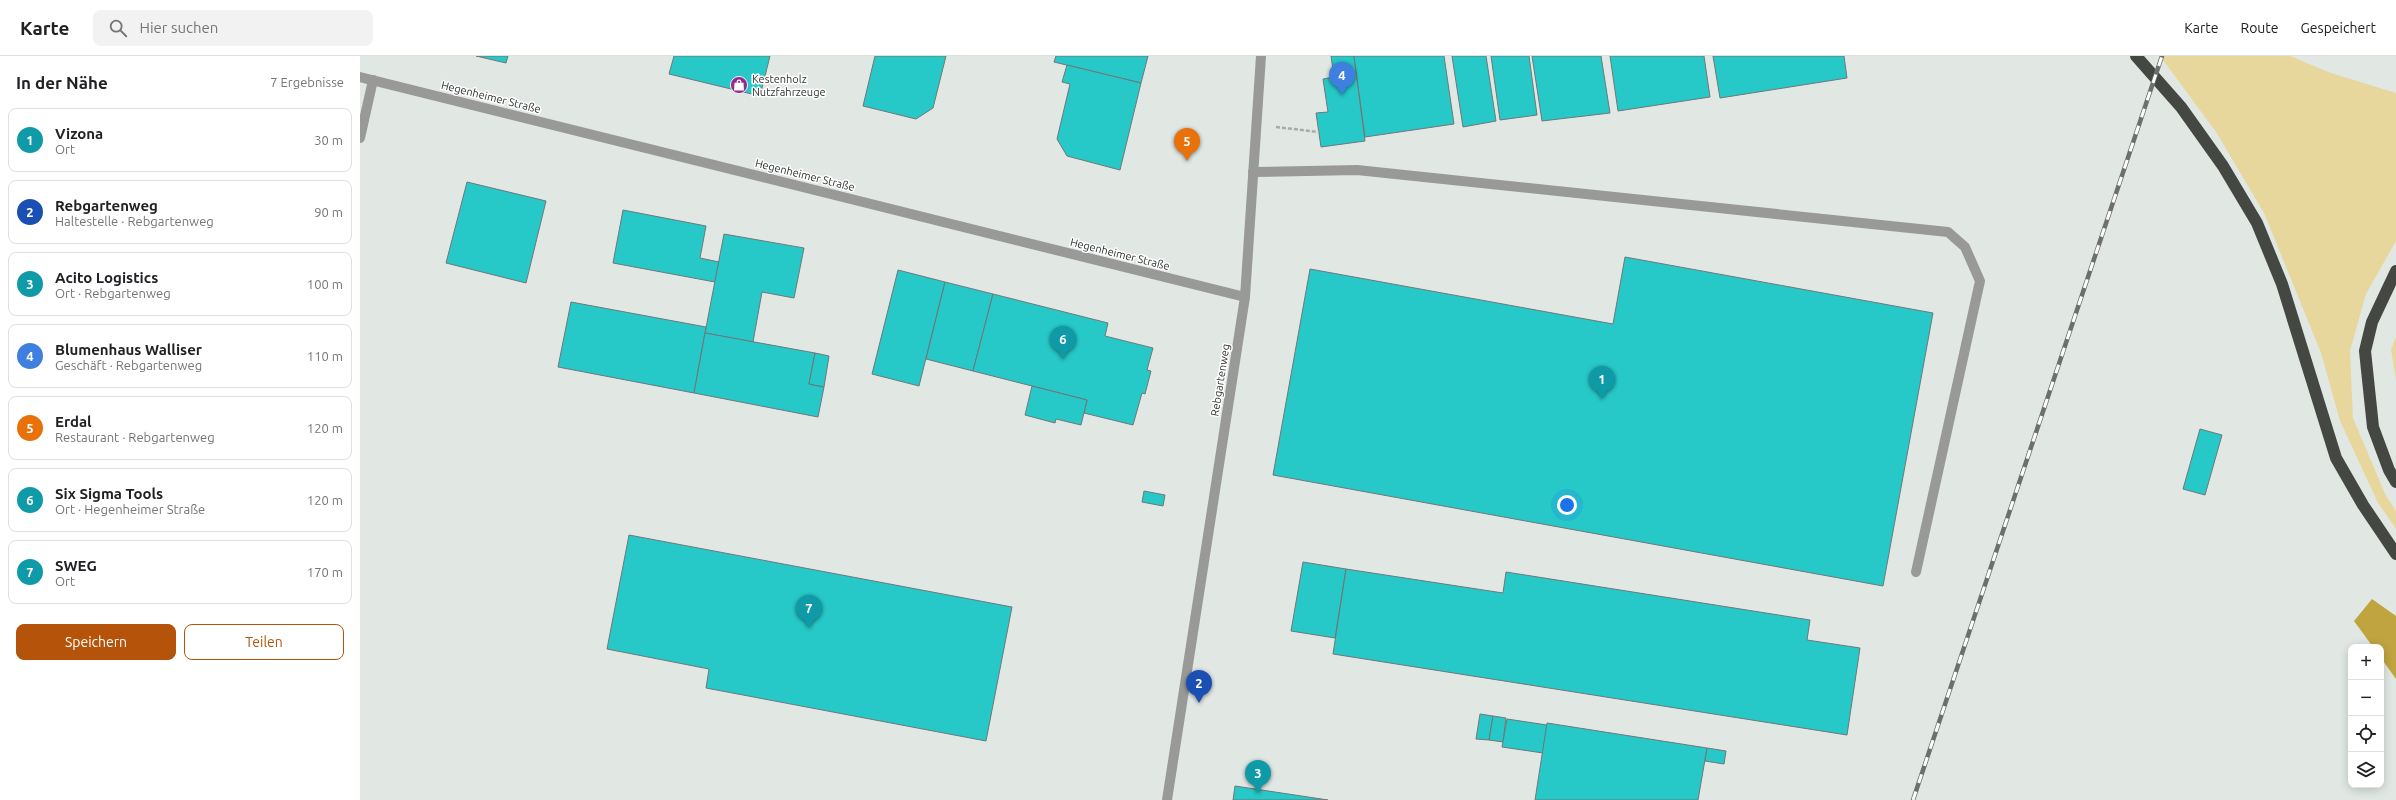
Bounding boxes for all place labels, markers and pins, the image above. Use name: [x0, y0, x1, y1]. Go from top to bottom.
pin: 4: [1329, 62, 1355, 95]
place label: Kestenholz Nutzfahrzeuge: [752, 73, 826, 98]
shop icon: Kestenholz Nutzfahrzeuge: [729, 75, 749, 95]
pin: 5: [1174, 128, 1200, 161]
pin: 6: [1050, 326, 1076, 359]
pin: 1: [1589, 366, 1615, 399]
pin: 7: [796, 595, 822, 628]
pin: 2: [1186, 670, 1212, 703]
pin: 3: [1245, 760, 1271, 793]

